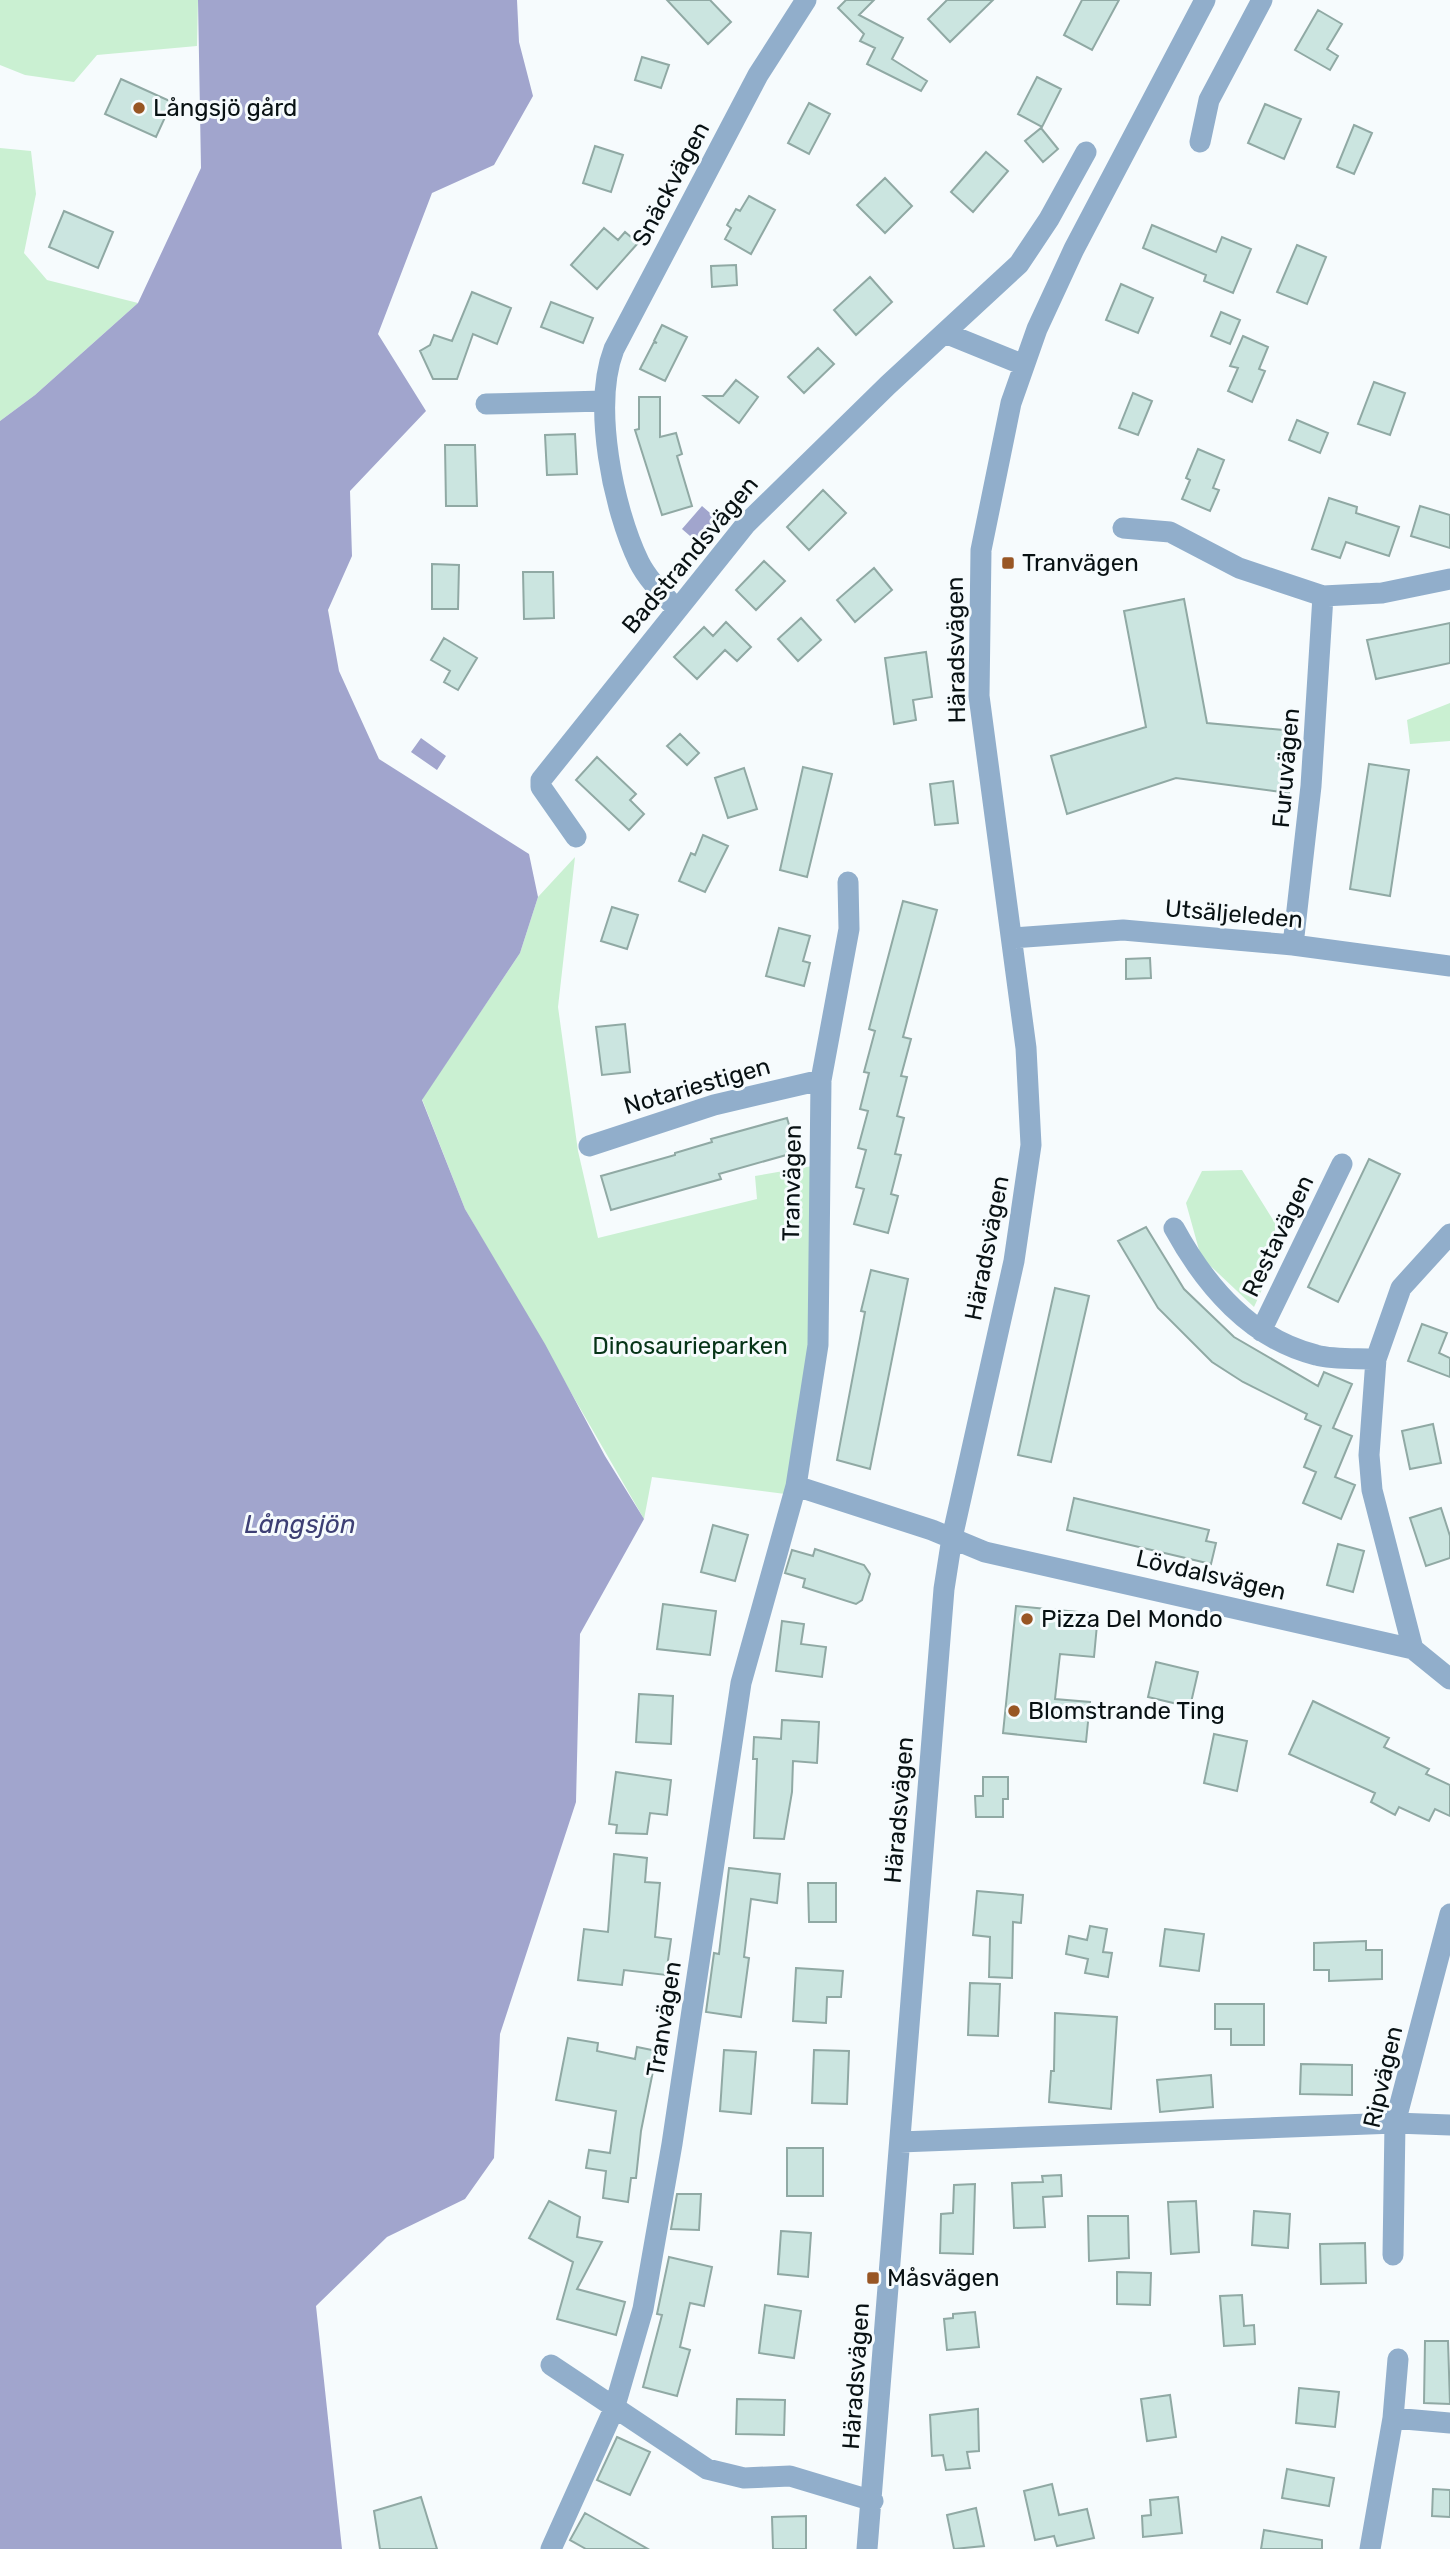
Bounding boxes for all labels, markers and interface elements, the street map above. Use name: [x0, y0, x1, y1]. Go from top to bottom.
place label: Långsjö gård: [153, 94, 297, 122]
marker: Långsjö gård: [131, 100, 147, 116]
street label: Snäckvägen: [627, 117, 715, 251]
street label: Badstrandsvägen: [616, 471, 764, 639]
place label: Tranvägen: [1022, 549, 1139, 577]
marker: Tranvägen: [1000, 555, 1016, 571]
street label: Häradsvägen: [941, 576, 971, 724]
street label: Furuvägen: [1267, 707, 1305, 829]
street label: Utsäljeleden: [1164, 894, 1304, 934]
street label: Notariestigen: [621, 1052, 773, 1120]
street label: Tranvägen: [777, 1124, 807, 1242]
street label: Restavägen: [1236, 1171, 1320, 1301]
street label: Häradsvägen: [959, 1173, 1015, 1323]
park label: Dinosaurieparken: [592, 1332, 788, 1360]
water label: Långsjön: [244, 1509, 356, 1540]
street label: Lövdalsvägen: [1133, 1544, 1289, 1606]
place label: Pizza Del Mondo: [1041, 1605, 1223, 1633]
marker: Pizza Del Mondo: [1019, 1611, 1035, 1627]
place label: Blomstrande Ting: [1028, 1697, 1225, 1725]
marker: Blomstrande Ting: [1006, 1703, 1022, 1719]
street label: Häradsvägen: [879, 1736, 919, 1884]
street label: Tranvägen: [641, 1959, 687, 2079]
street label: Ripvägen: [1358, 2023, 1408, 2131]
place label: Måsvägen: [887, 2264, 1000, 2292]
marker: Måsvägen: [865, 2270, 881, 2286]
street label: Häradsvägen: [837, 2302, 875, 2450]

